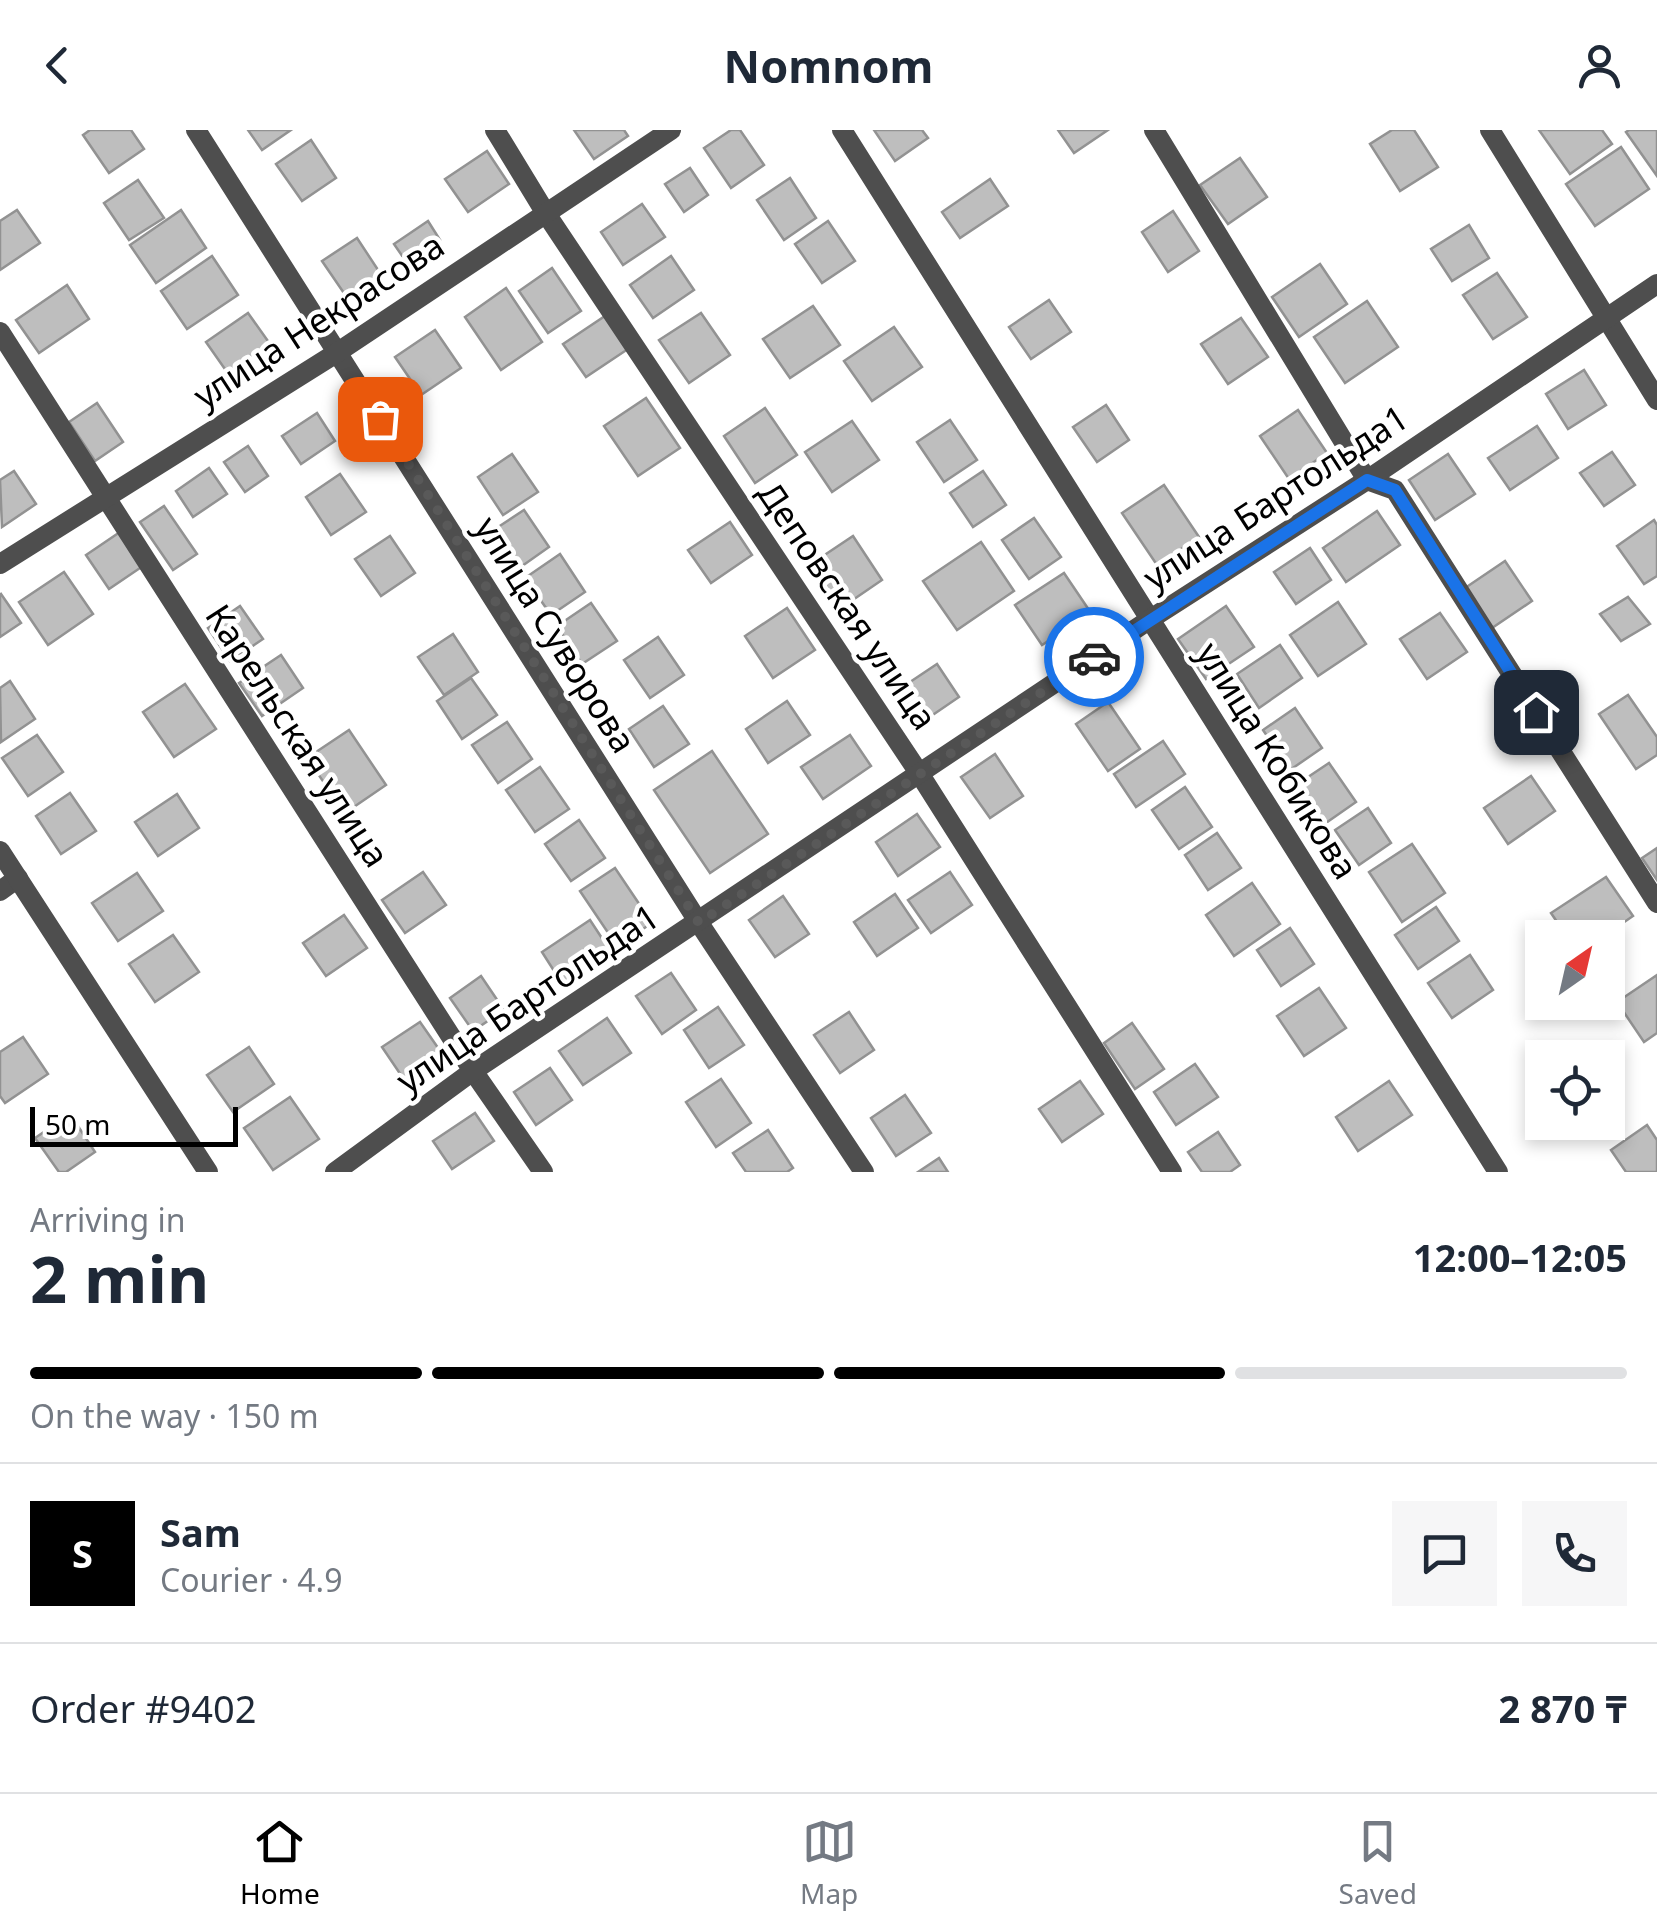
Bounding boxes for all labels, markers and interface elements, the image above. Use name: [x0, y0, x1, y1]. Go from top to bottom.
text: Nomnom: [724, 35, 933, 96]
icon: back: [30, 38, 85, 93]
icon: person: [1572, 38, 1627, 93]
street label: улица Некрасова: [184, 221, 453, 418]
pin: [338, 377, 423, 462]
icon: bag: [353, 392, 408, 447]
street label: улица Бартольда1: [1134, 393, 1417, 600]
street label: Деповская улица: [748, 472, 949, 738]
street label: улица Суворова: [465, 507, 648, 761]
street label: Карельская улица: [196, 595, 401, 876]
courier: [1044, 607, 1144, 707]
icon: car: [1067, 630, 1122, 685]
street label: улица Кобикова: [1187, 633, 1370, 887]
pin: [1494, 670, 1579, 755]
icon: home: [1509, 685, 1564, 740]
street label: улица Бартольда1: [387, 892, 668, 1103]
north arrow: [1525, 920, 1625, 1020]
map controls: [1525, 920, 1625, 1140]
button: locate: [1525, 1040, 1625, 1140]
scale bar: [30, 1102, 238, 1146]
text: 50 m: [45, 1105, 111, 1143]
text: Arriving in: [30, 1198, 185, 1241]
text: 12:00–12:05: [1413, 1231, 1627, 1283]
text: 2 min: [30, 1234, 209, 1322]
text: On the way · 150 m: [30, 1394, 319, 1437]
button: chat: [1392, 1501, 1497, 1606]
button: phone: [1522, 1501, 1627, 1606]
text: Sam: [160, 1506, 241, 1558]
text: S: [72, 1527, 93, 1579]
text: Courier · 4.9: [160, 1558, 343, 1601]
text: Order #9402: [30, 1682, 256, 1734]
text: 2 870 ₸: [1499, 1682, 1627, 1734]
tab: Home: [240, 1814, 320, 1912]
tab: Map: [800, 1814, 858, 1912]
tab: Saved: [1339, 1814, 1417, 1912]

